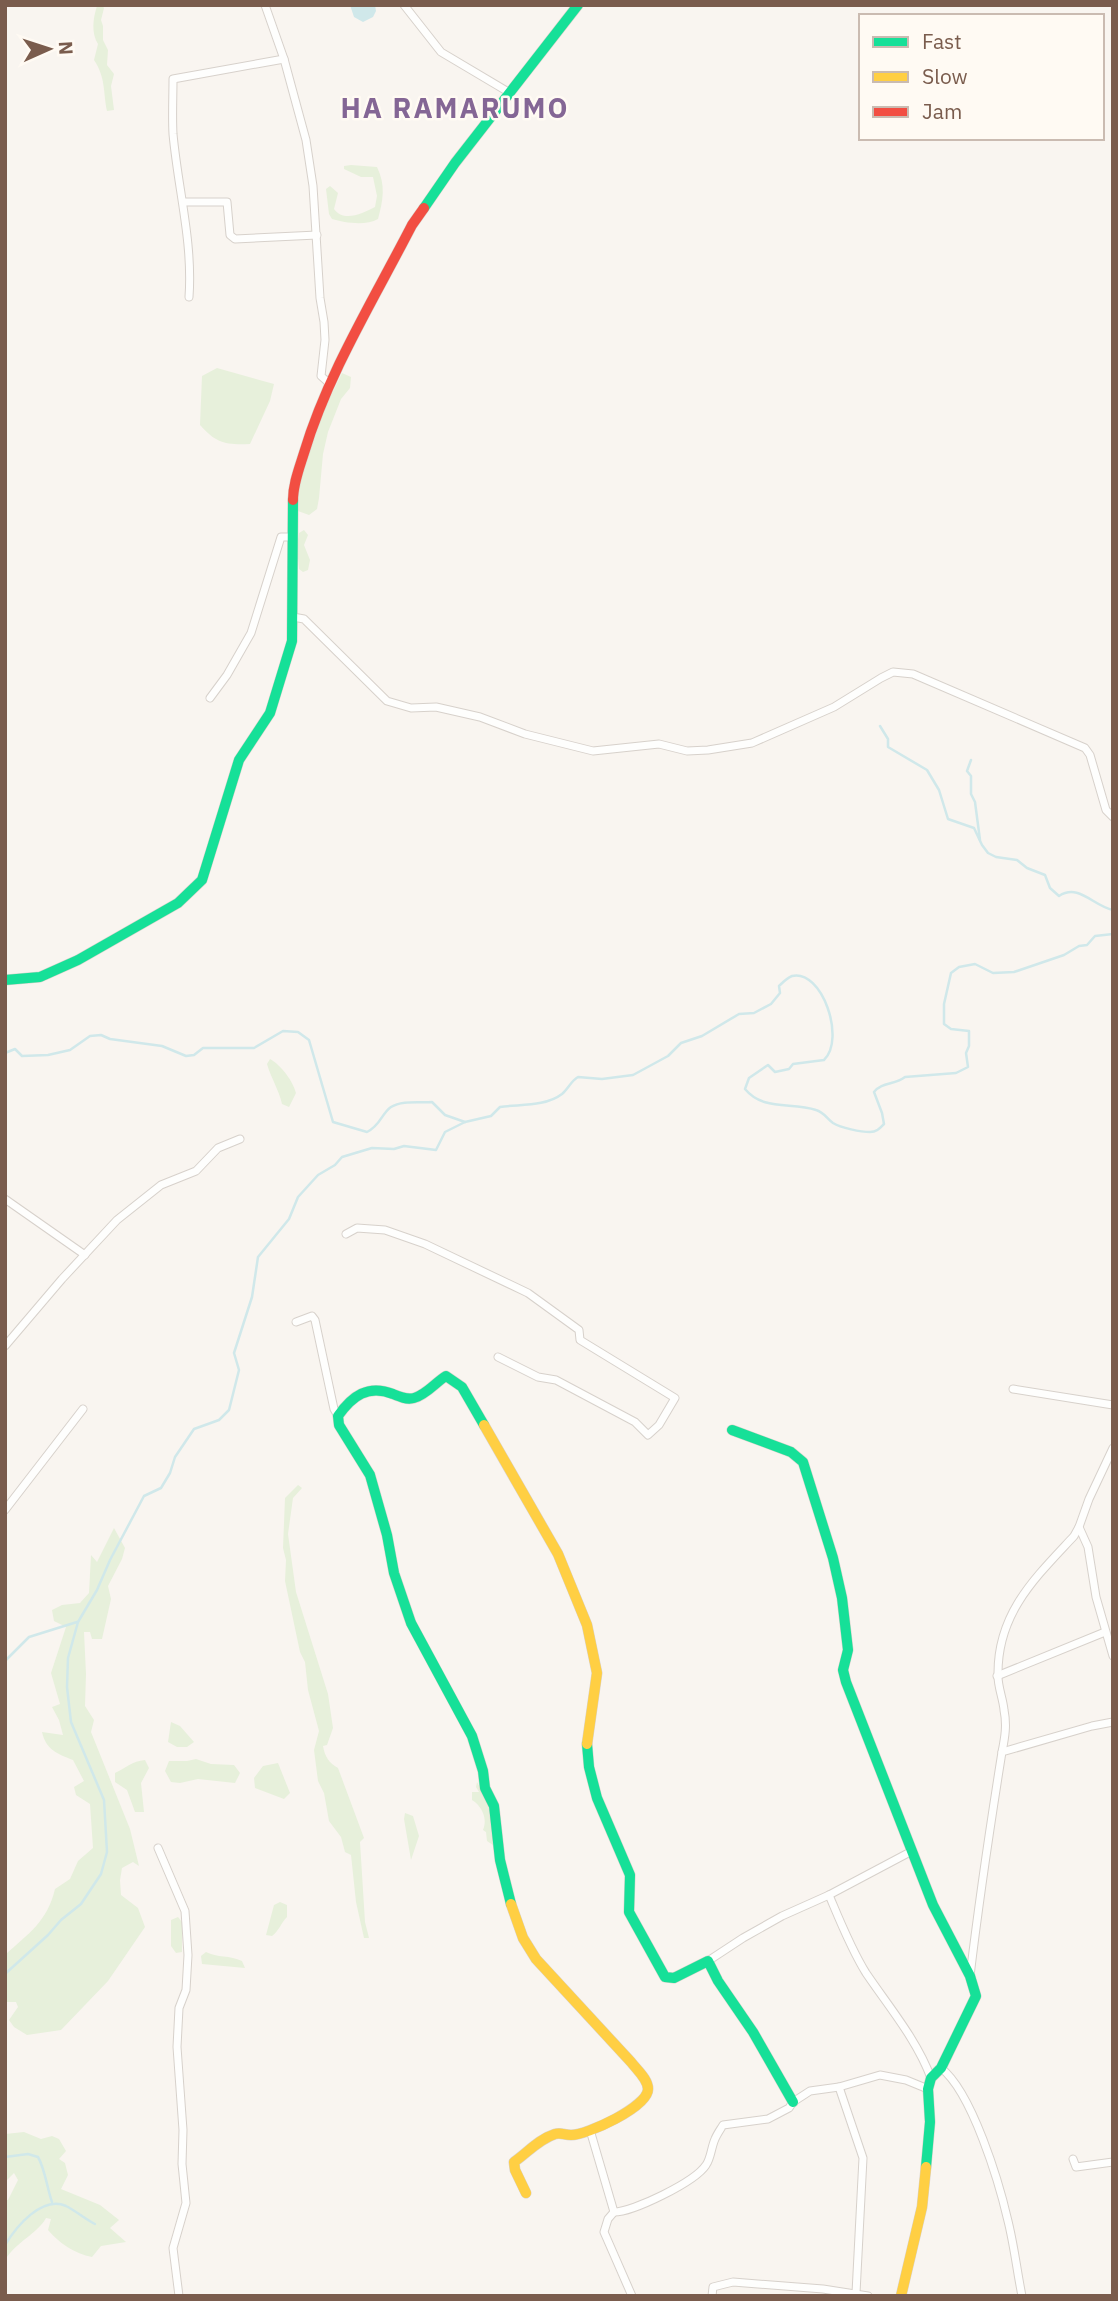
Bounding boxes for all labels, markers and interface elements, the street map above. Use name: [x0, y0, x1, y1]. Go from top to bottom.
north arrow: [14, 14, 84, 84]
legend: [859, 14, 1104, 140]
text: Fast: [922, 27, 962, 55]
text: N: [54, 41, 78, 56]
text: Slow: [922, 62, 968, 90]
district label: HA RAMARUMO: [340, 89, 570, 126]
text: Jam: [922, 97, 962, 125]

